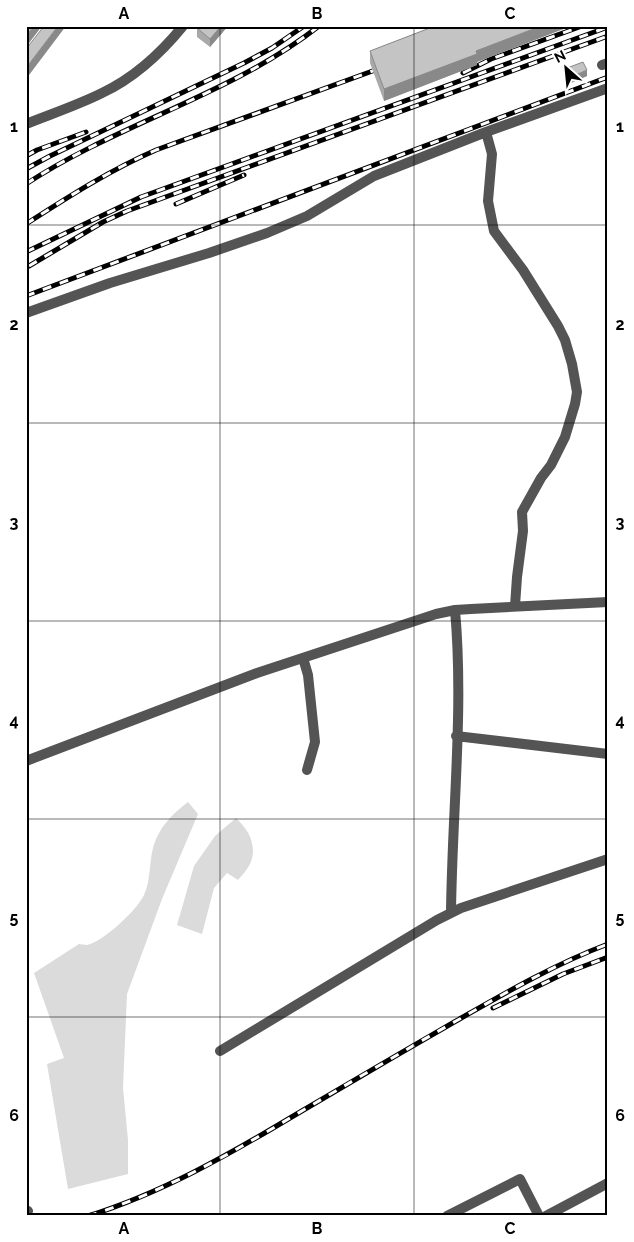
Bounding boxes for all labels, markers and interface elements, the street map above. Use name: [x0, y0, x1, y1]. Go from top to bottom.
text: A: [119, 4, 130, 23]
text: B: [312, 4, 323, 23]
text: C: [505, 4, 516, 23]
north arrow: [542, 42, 592, 92]
text: N: [552, 47, 568, 66]
text: 1: [10, 117, 18, 136]
text: 1: [616, 117, 624, 136]
text: 2: [9, 315, 19, 334]
text: 2: [615, 315, 625, 334]
text: 3: [10, 513, 19, 532]
text: 3: [616, 513, 625, 532]
text: 4: [9, 711, 19, 730]
text: 4: [615, 711, 625, 730]
text: 5: [10, 908, 19, 927]
text: 5: [616, 908, 625, 927]
text: 6: [9, 1106, 19, 1125]
text: 6: [615, 1106, 625, 1125]
text: A: [119, 1219, 130, 1238]
text: B: [312, 1219, 323, 1238]
text: C: [505, 1219, 516, 1238]

